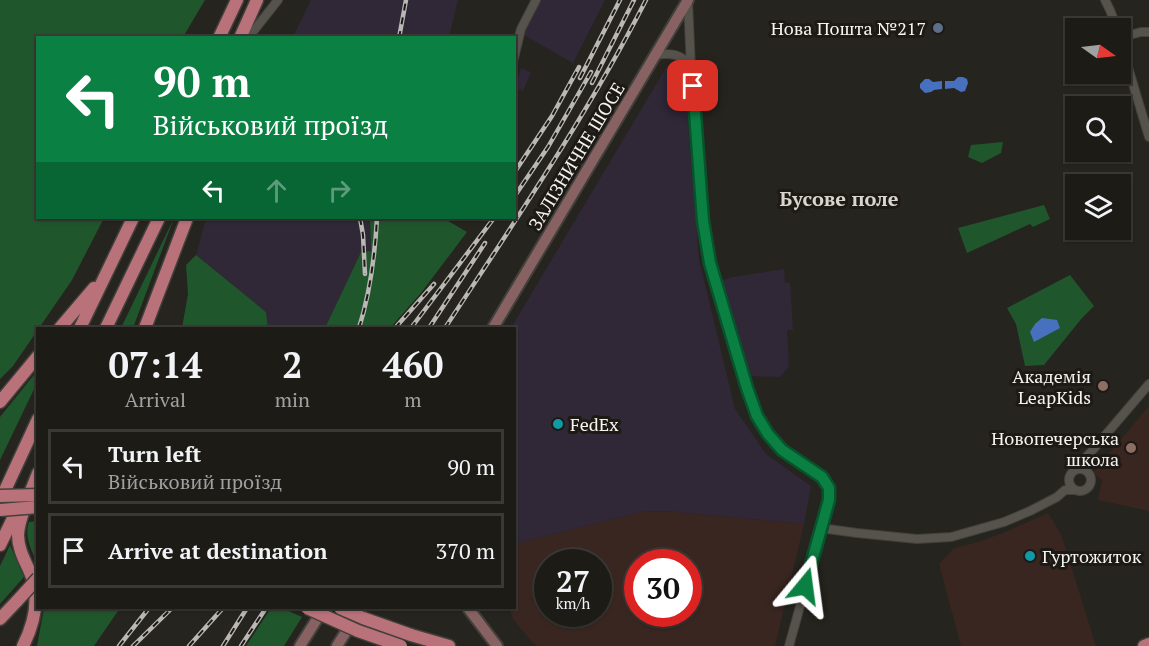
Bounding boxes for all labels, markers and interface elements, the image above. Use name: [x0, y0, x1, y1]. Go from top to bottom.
place label: Нова Пошта №217: [771, 16, 926, 40]
north arrow: [1065, 18, 1131, 84]
map controls: [1065, 18, 1131, 240]
marker: Нова Пошта №217: [931, 21, 945, 35]
text: 90 m: [153, 53, 251, 109]
icon: left: [54, 60, 132, 138]
pin: [667, 60, 718, 111]
icon: arrive: [676, 69, 709, 102]
street label: ЗАЛІЗНИЧНЕ ШОСЕ: [522, 78, 630, 234]
button: search: [1065, 96, 1131, 162]
text: Військовий проїзд: [153, 107, 388, 143]
icon: left: [197, 174, 230, 207]
icon: ahead: [260, 174, 293, 207]
icon: right: [323, 174, 356, 207]
button: layers: [1065, 174, 1131, 240]
district label: Бусове поле: [779, 185, 899, 212]
text: 07:14: [109, 341, 202, 388]
text: 2: [282, 341, 303, 388]
text: 460: [382, 341, 443, 388]
place label: Академія LeapKids: [1012, 364, 1091, 409]
marker: Академія LeapKids: [1096, 379, 1110, 393]
text: Arrival: [125, 386, 186, 413]
text: min: [275, 386, 310, 413]
text: m: [404, 386, 422, 413]
place label: FedEx: [570, 412, 619, 436]
marker: FedEx: [551, 417, 565, 431]
place label: Новопечерська школа: [991, 426, 1119, 471]
text: Turn left: [108, 439, 201, 468]
marker: Новопечерська школа: [1124, 441, 1138, 455]
icon: left: [57, 450, 90, 483]
text: 90 m: [447, 452, 495, 481]
text: Військовий проїзд: [108, 468, 282, 495]
icon: arrive: [57, 534, 90, 567]
text: Arrive at destination: [108, 536, 327, 565]
text: 370 m: [435, 536, 495, 565]
place label: Гуртожиток: [1042, 544, 1142, 568]
speed limit sign: 30: [624, 549, 702, 627]
marker: Гуртожиток: [1023, 549, 1037, 563]
position arrow: [773, 554, 837, 618]
text: 27: [556, 561, 590, 601]
text: km/h: [556, 593, 590, 613]

